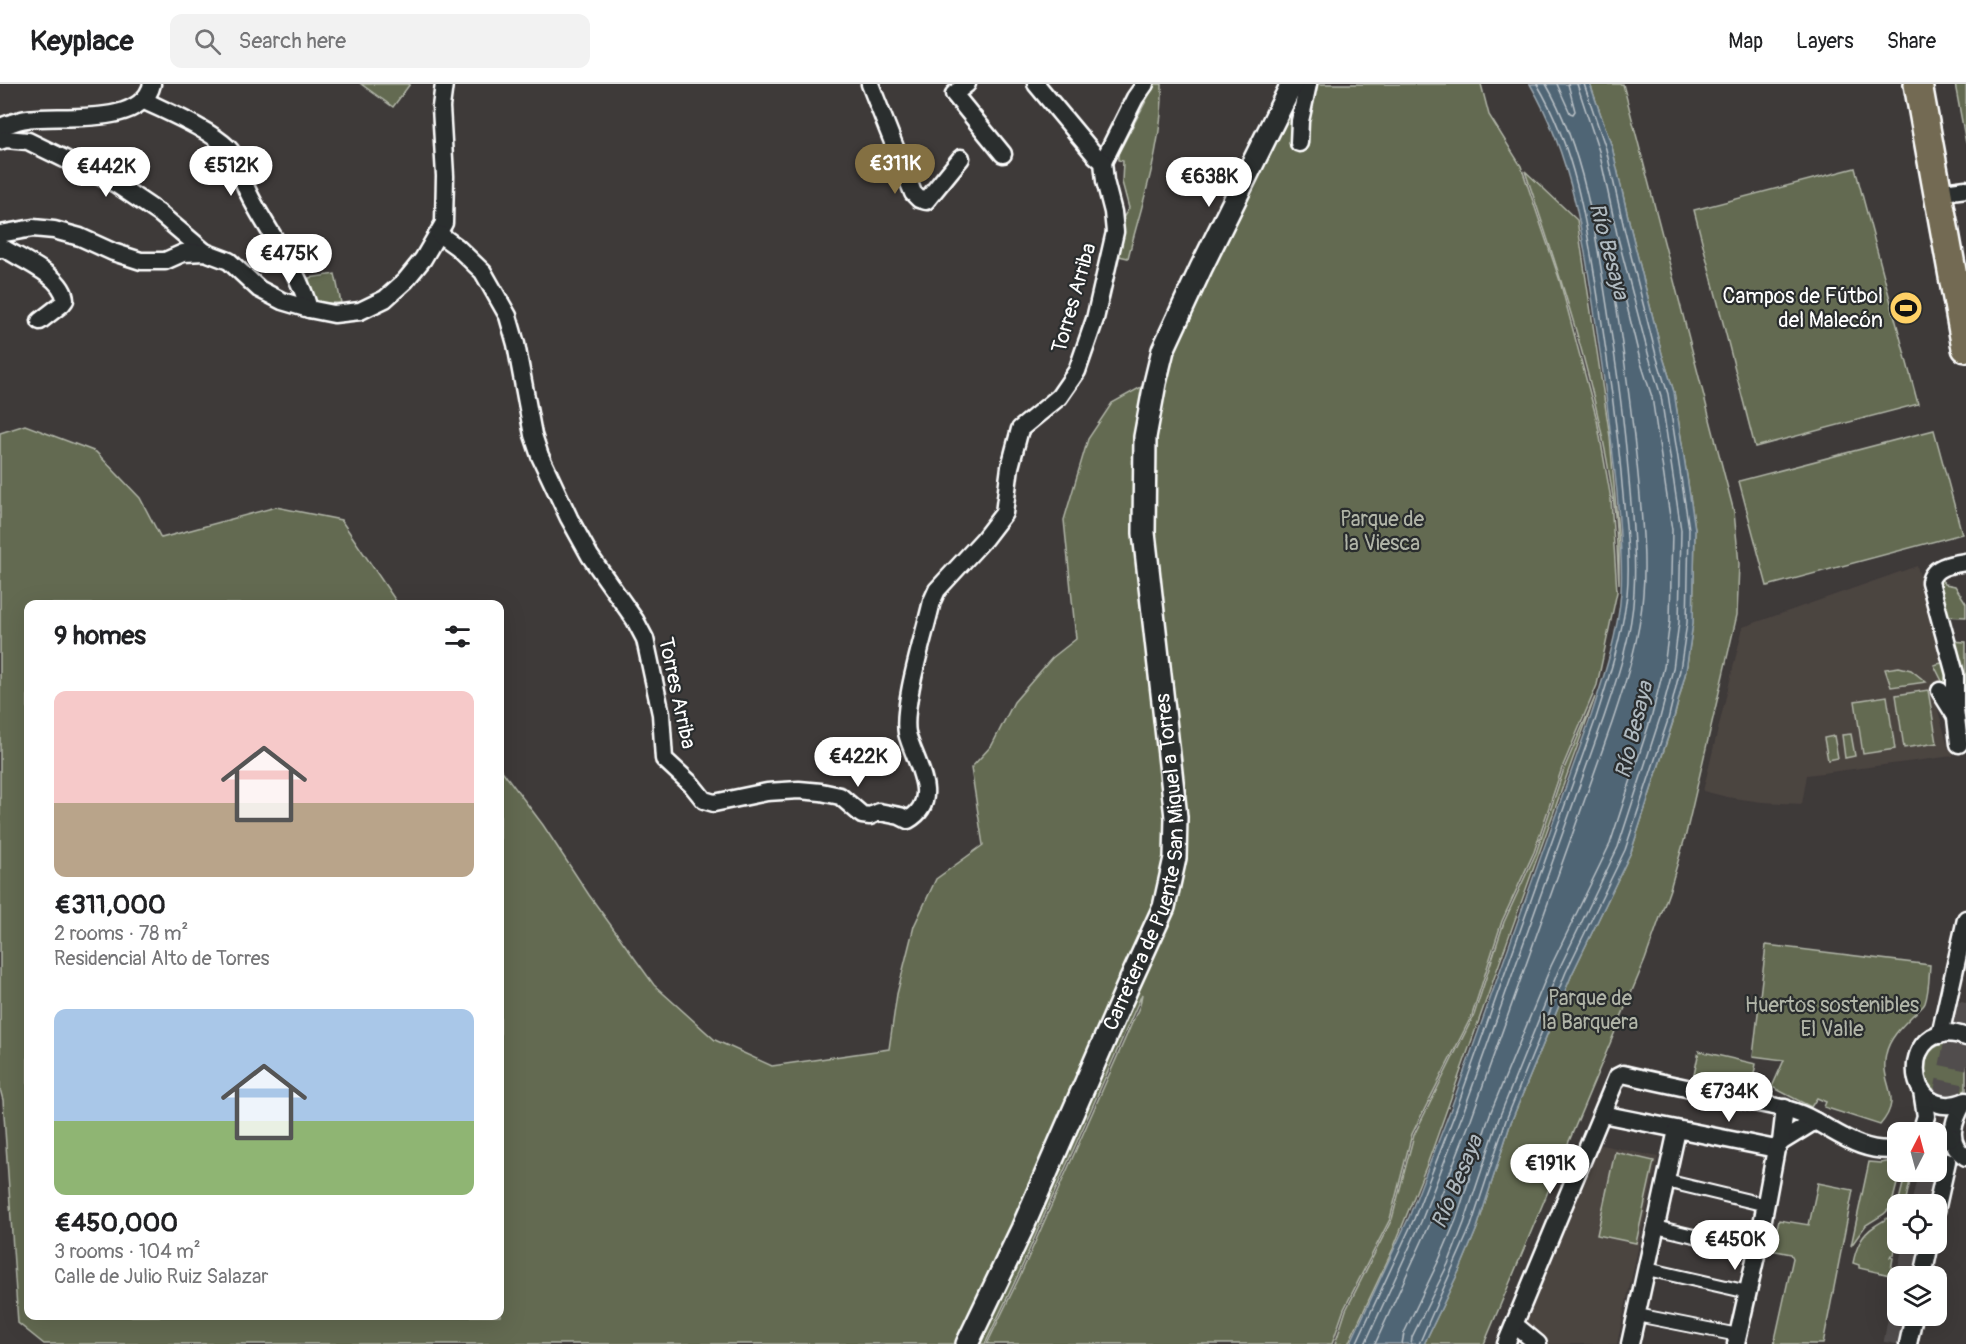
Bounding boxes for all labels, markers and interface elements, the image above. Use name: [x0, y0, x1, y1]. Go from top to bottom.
search box: [170, 14, 590, 68]
text: Keyplace: [30, 24, 134, 59]
icon: search: [191, 25, 224, 58]
text: Search here: [239, 27, 346, 55]
text: Map: [1728, 28, 1763, 55]
text: Layers: [1796, 28, 1854, 55]
text: Share: [1887, 28, 1936, 55]
pin: €311K: [853, 144, 937, 195]
pin: €512K: [189, 146, 273, 197]
pin: €442K: [64, 147, 148, 198]
text: €311K: [869, 151, 921, 176]
text: €512K: [203, 153, 259, 178]
text: €442K: [76, 154, 136, 179]
pin: €638K: [1167, 157, 1251, 208]
text: €638K: [1180, 164, 1238, 189]
water label: Río Besaya: [1583, 200, 1636, 304]
pin: €475K: [247, 234, 331, 285]
street label: Torres Arriba: [1045, 240, 1103, 356]
text: €475K: [260, 241, 318, 266]
place label: Campos de Fútbol del Malecón: [1723, 283, 1883, 334]
sports icon: Campos de Fútbol del Malecón: [1888, 290, 1924, 326]
park label: Parque de la Viesca: [1340, 506, 1425, 557]
text: 9 homes: [54, 620, 146, 652]
icon: filters: [441, 620, 474, 653]
street label: Torres Arriba: [652, 635, 702, 751]
water label: Río Besaya: [1609, 677, 1660, 781]
street label: Carretera de Puente San Miguel a Torres: [1097, 692, 1190, 1035]
icon: home: [210, 730, 318, 838]
pin: €422K: [816, 737, 900, 788]
text: €422K: [828, 744, 888, 769]
text: €311,000: [54, 889, 166, 921]
text: 2 rooms · 78 m²: [54, 921, 188, 946]
text: Residencial Alto de Torres: [54, 946, 270, 971]
park label: Parque de la Barquera: [1542, 985, 1638, 1036]
park label: Huertos sostenibles El Valle: [1745, 992, 1920, 1043]
icon: home: [210, 1048, 318, 1156]
pin: €734K: [1687, 1072, 1771, 1123]
text: €734K: [1700, 1079, 1758, 1104]
north arrow: [1887, 1122, 1947, 1182]
map controls: [1887, 1122, 1947, 1326]
water label: Río Besaya: [1425, 1130, 1490, 1233]
pin: €191K: [1508, 1144, 1592, 1195]
text: €191K: [1524, 1151, 1576, 1176]
button: locate: [1887, 1194, 1947, 1254]
text: €450,000: [54, 1207, 178, 1239]
pin: €450K: [1693, 1220, 1777, 1271]
text: €450K: [1704, 1227, 1766, 1252]
text: 3 rooms · 104 m²: [54, 1239, 201, 1264]
text: Calle de Julio Ruiz Salazar: [54, 1264, 268, 1289]
button: layers: [1887, 1266, 1947, 1326]

